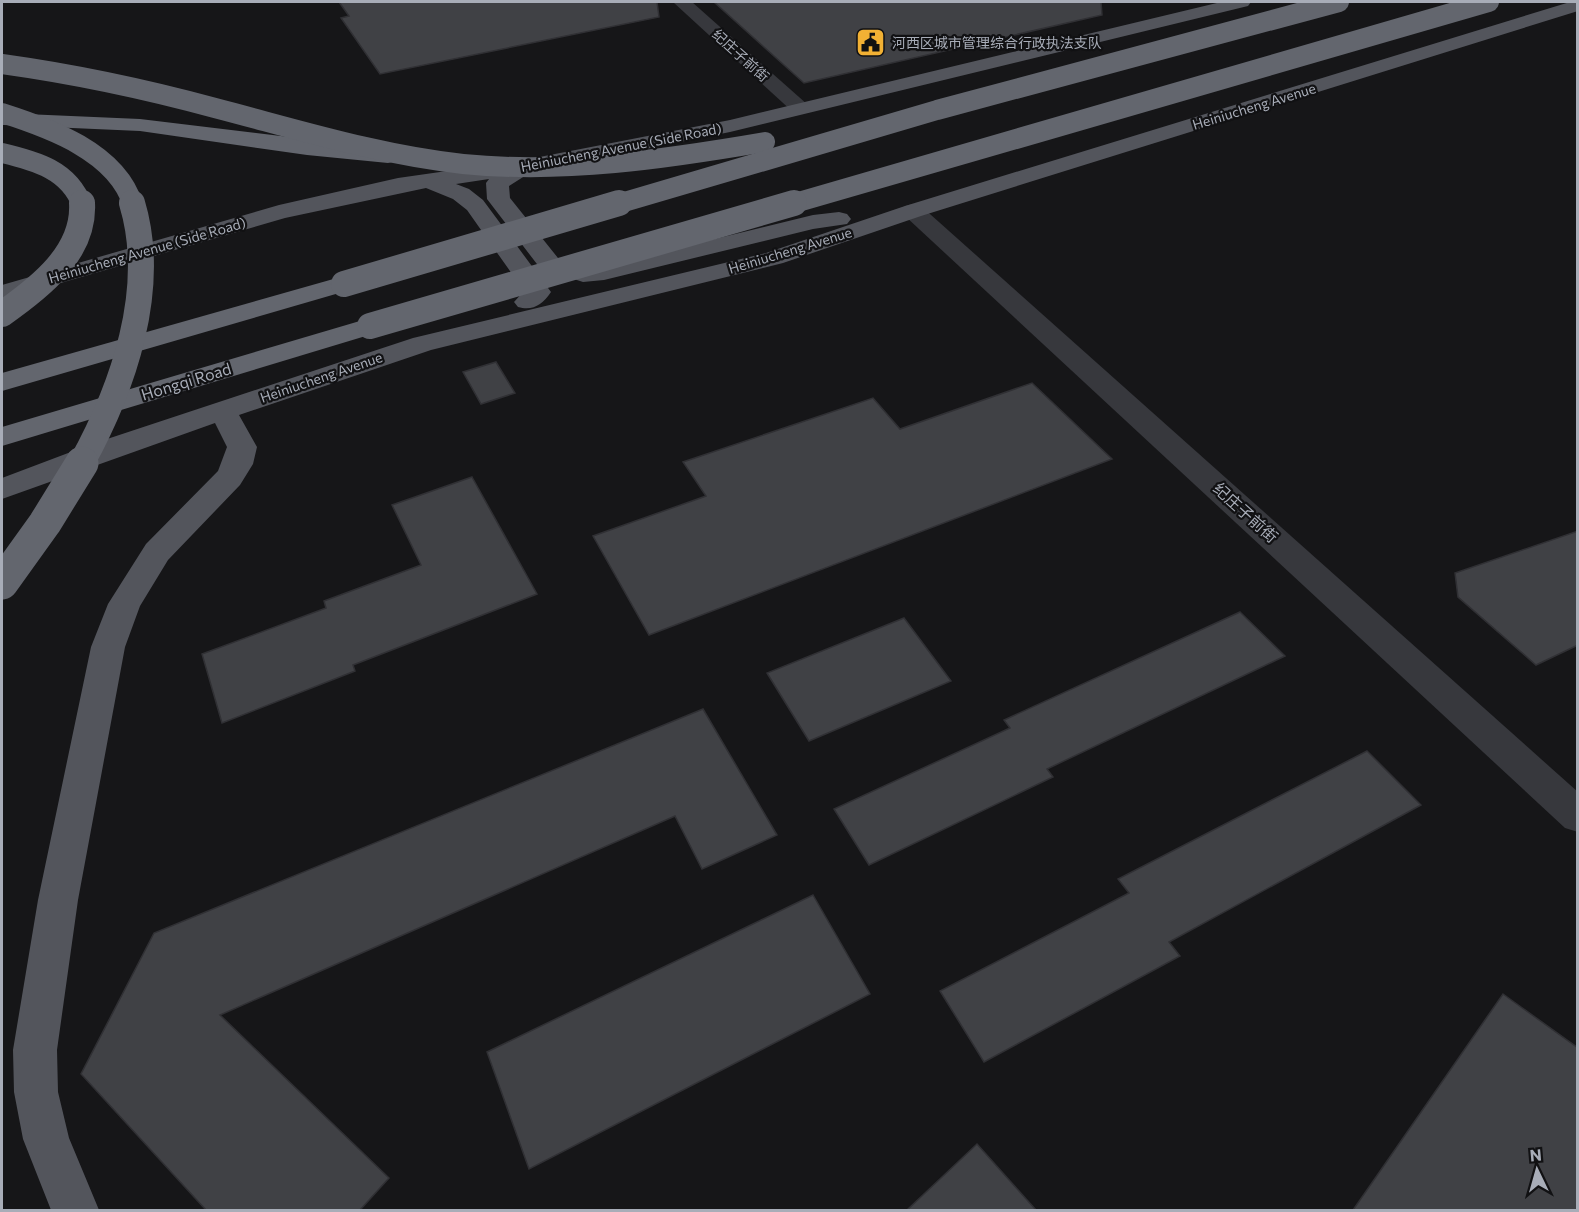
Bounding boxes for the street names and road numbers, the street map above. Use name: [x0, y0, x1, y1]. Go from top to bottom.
street label: 纪庄子前街: [709, 25, 773, 85]
street label: Heiniucheng Avenue: [1190, 79, 1318, 133]
street label: Heiniucheng Avenue (Side Road): [519, 119, 723, 175]
street label: Heiniucheng Avenue (Side Road): [46, 214, 248, 286]
street label: Heiniucheng Avenue: [726, 223, 854, 277]
street label: Heiniucheng Avenue: [258, 348, 384, 406]
street label: Hongqi Road: [139, 358, 233, 404]
street label: 纪庄子前街: [1210, 478, 1282, 546]

